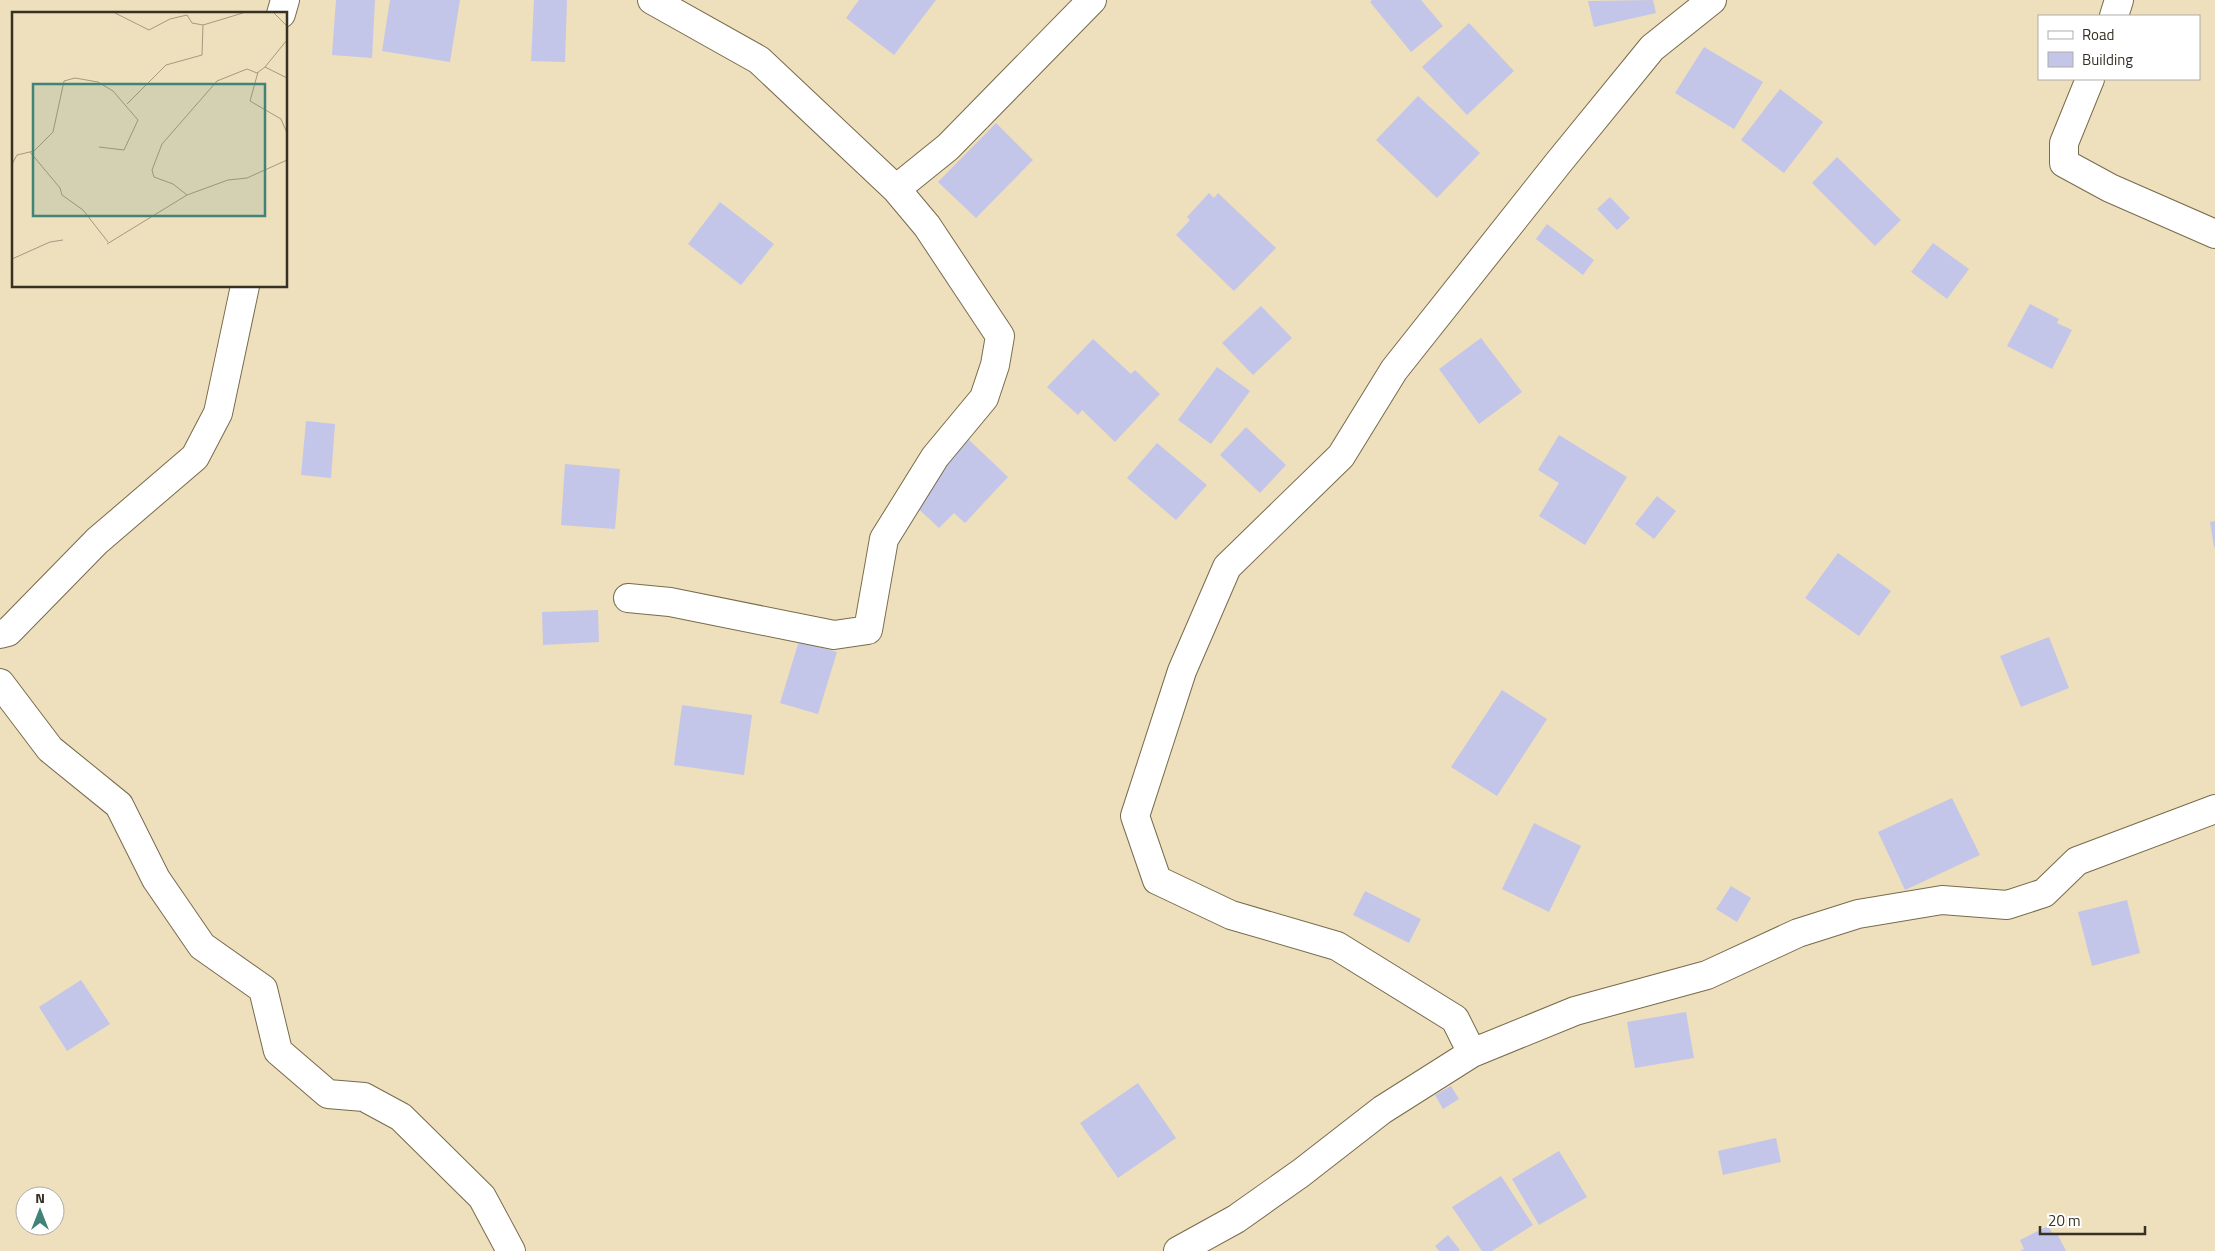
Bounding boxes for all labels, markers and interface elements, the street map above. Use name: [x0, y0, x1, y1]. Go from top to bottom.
inset map: [12, 12, 288, 288]
legend: [2038, 15, 2200, 80]
text: Road: [2082, 23, 2114, 46]
text: Building: [2082, 48, 2133, 71]
north arrow: [15, 1186, 65, 1236]
text: N: [35, 1187, 45, 1208]
scale bar: [2040, 1204, 2145, 1236]
text: 20 m: [2048, 1209, 2081, 1232]

